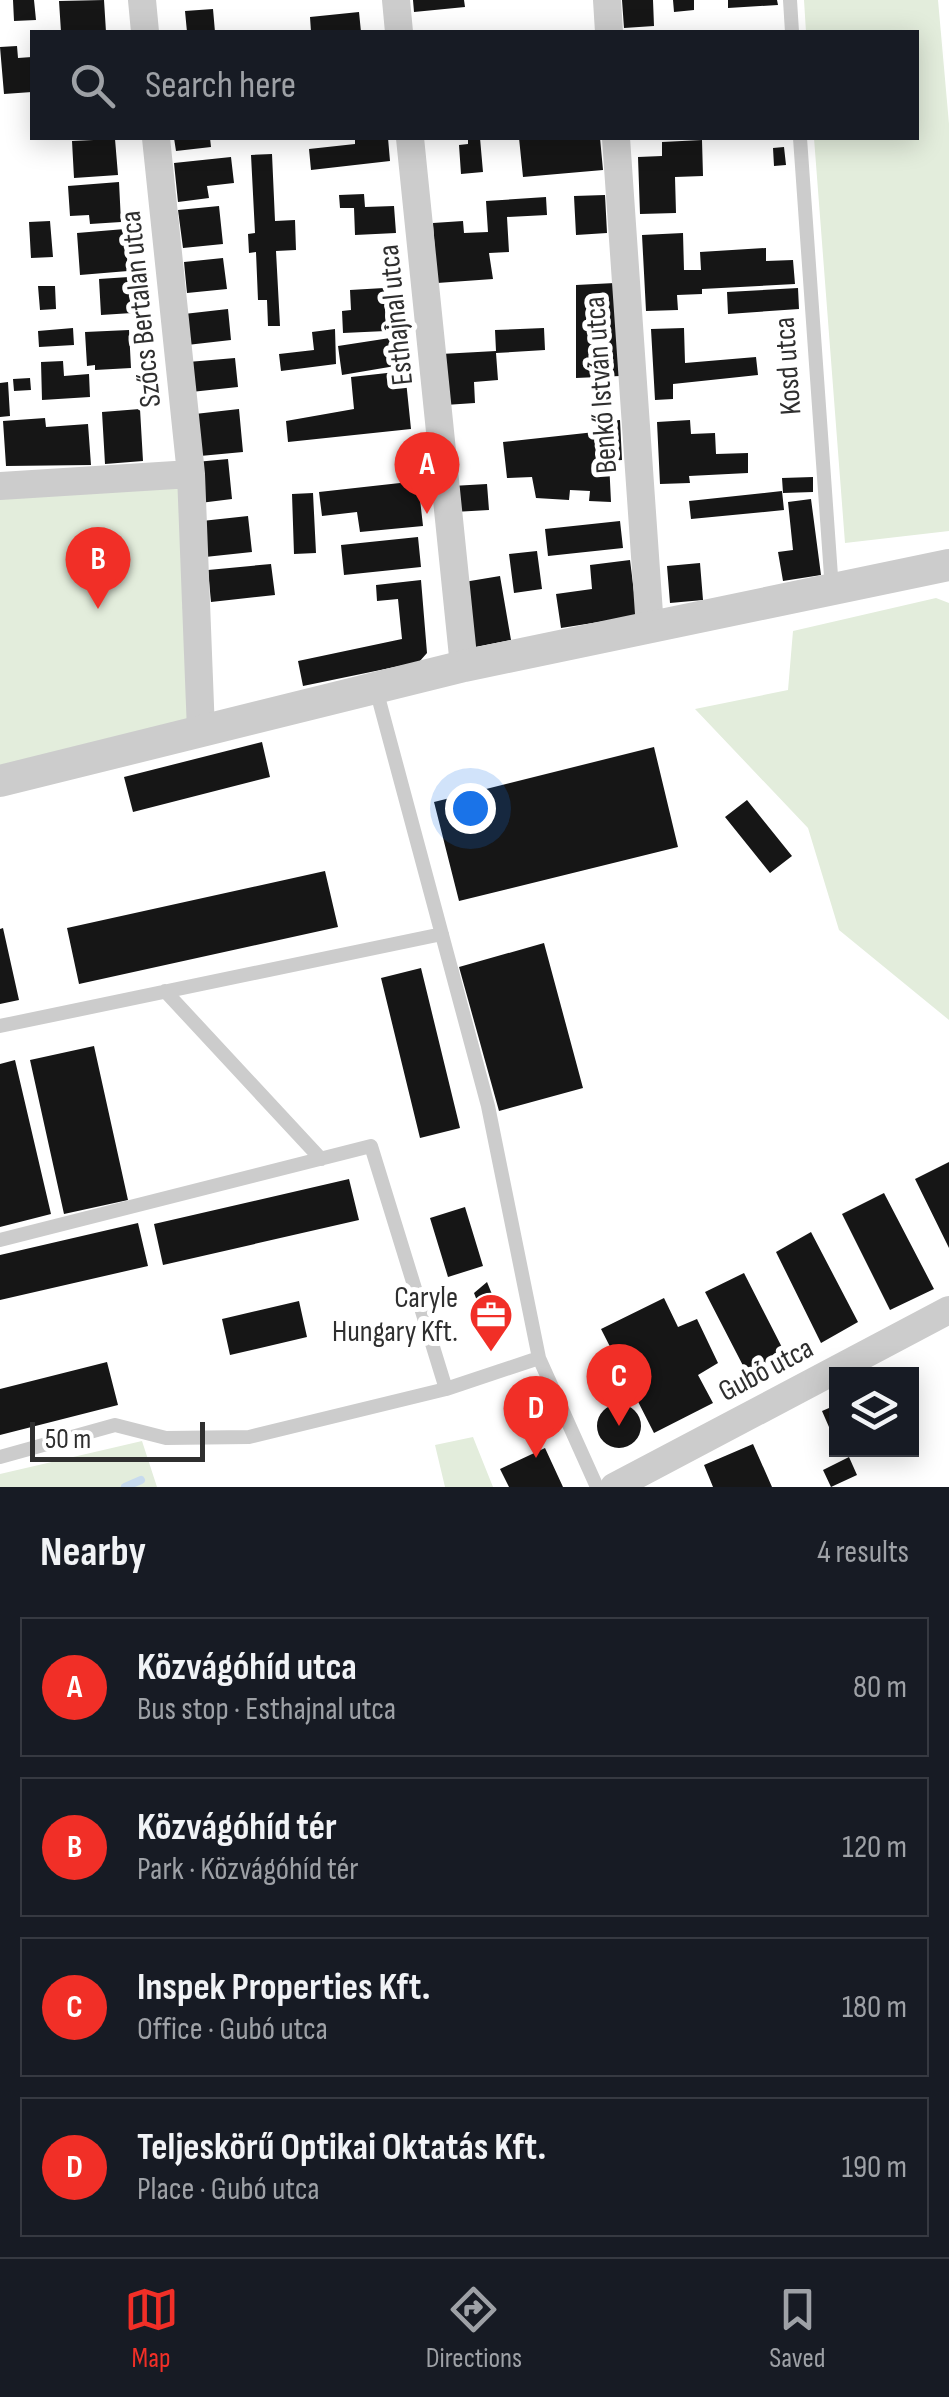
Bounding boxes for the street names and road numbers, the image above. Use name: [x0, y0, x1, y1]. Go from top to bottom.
street label: Szőcs Bertalan utca: [113, 209, 169, 409]
street label: Esthajnal utca: [371, 243, 421, 387]
street label: Benkő István utca: [577, 295, 625, 475]
street label: Kosd utca: [767, 316, 809, 416]
street label: Gubó utca: [713, 1330, 819, 1410]

